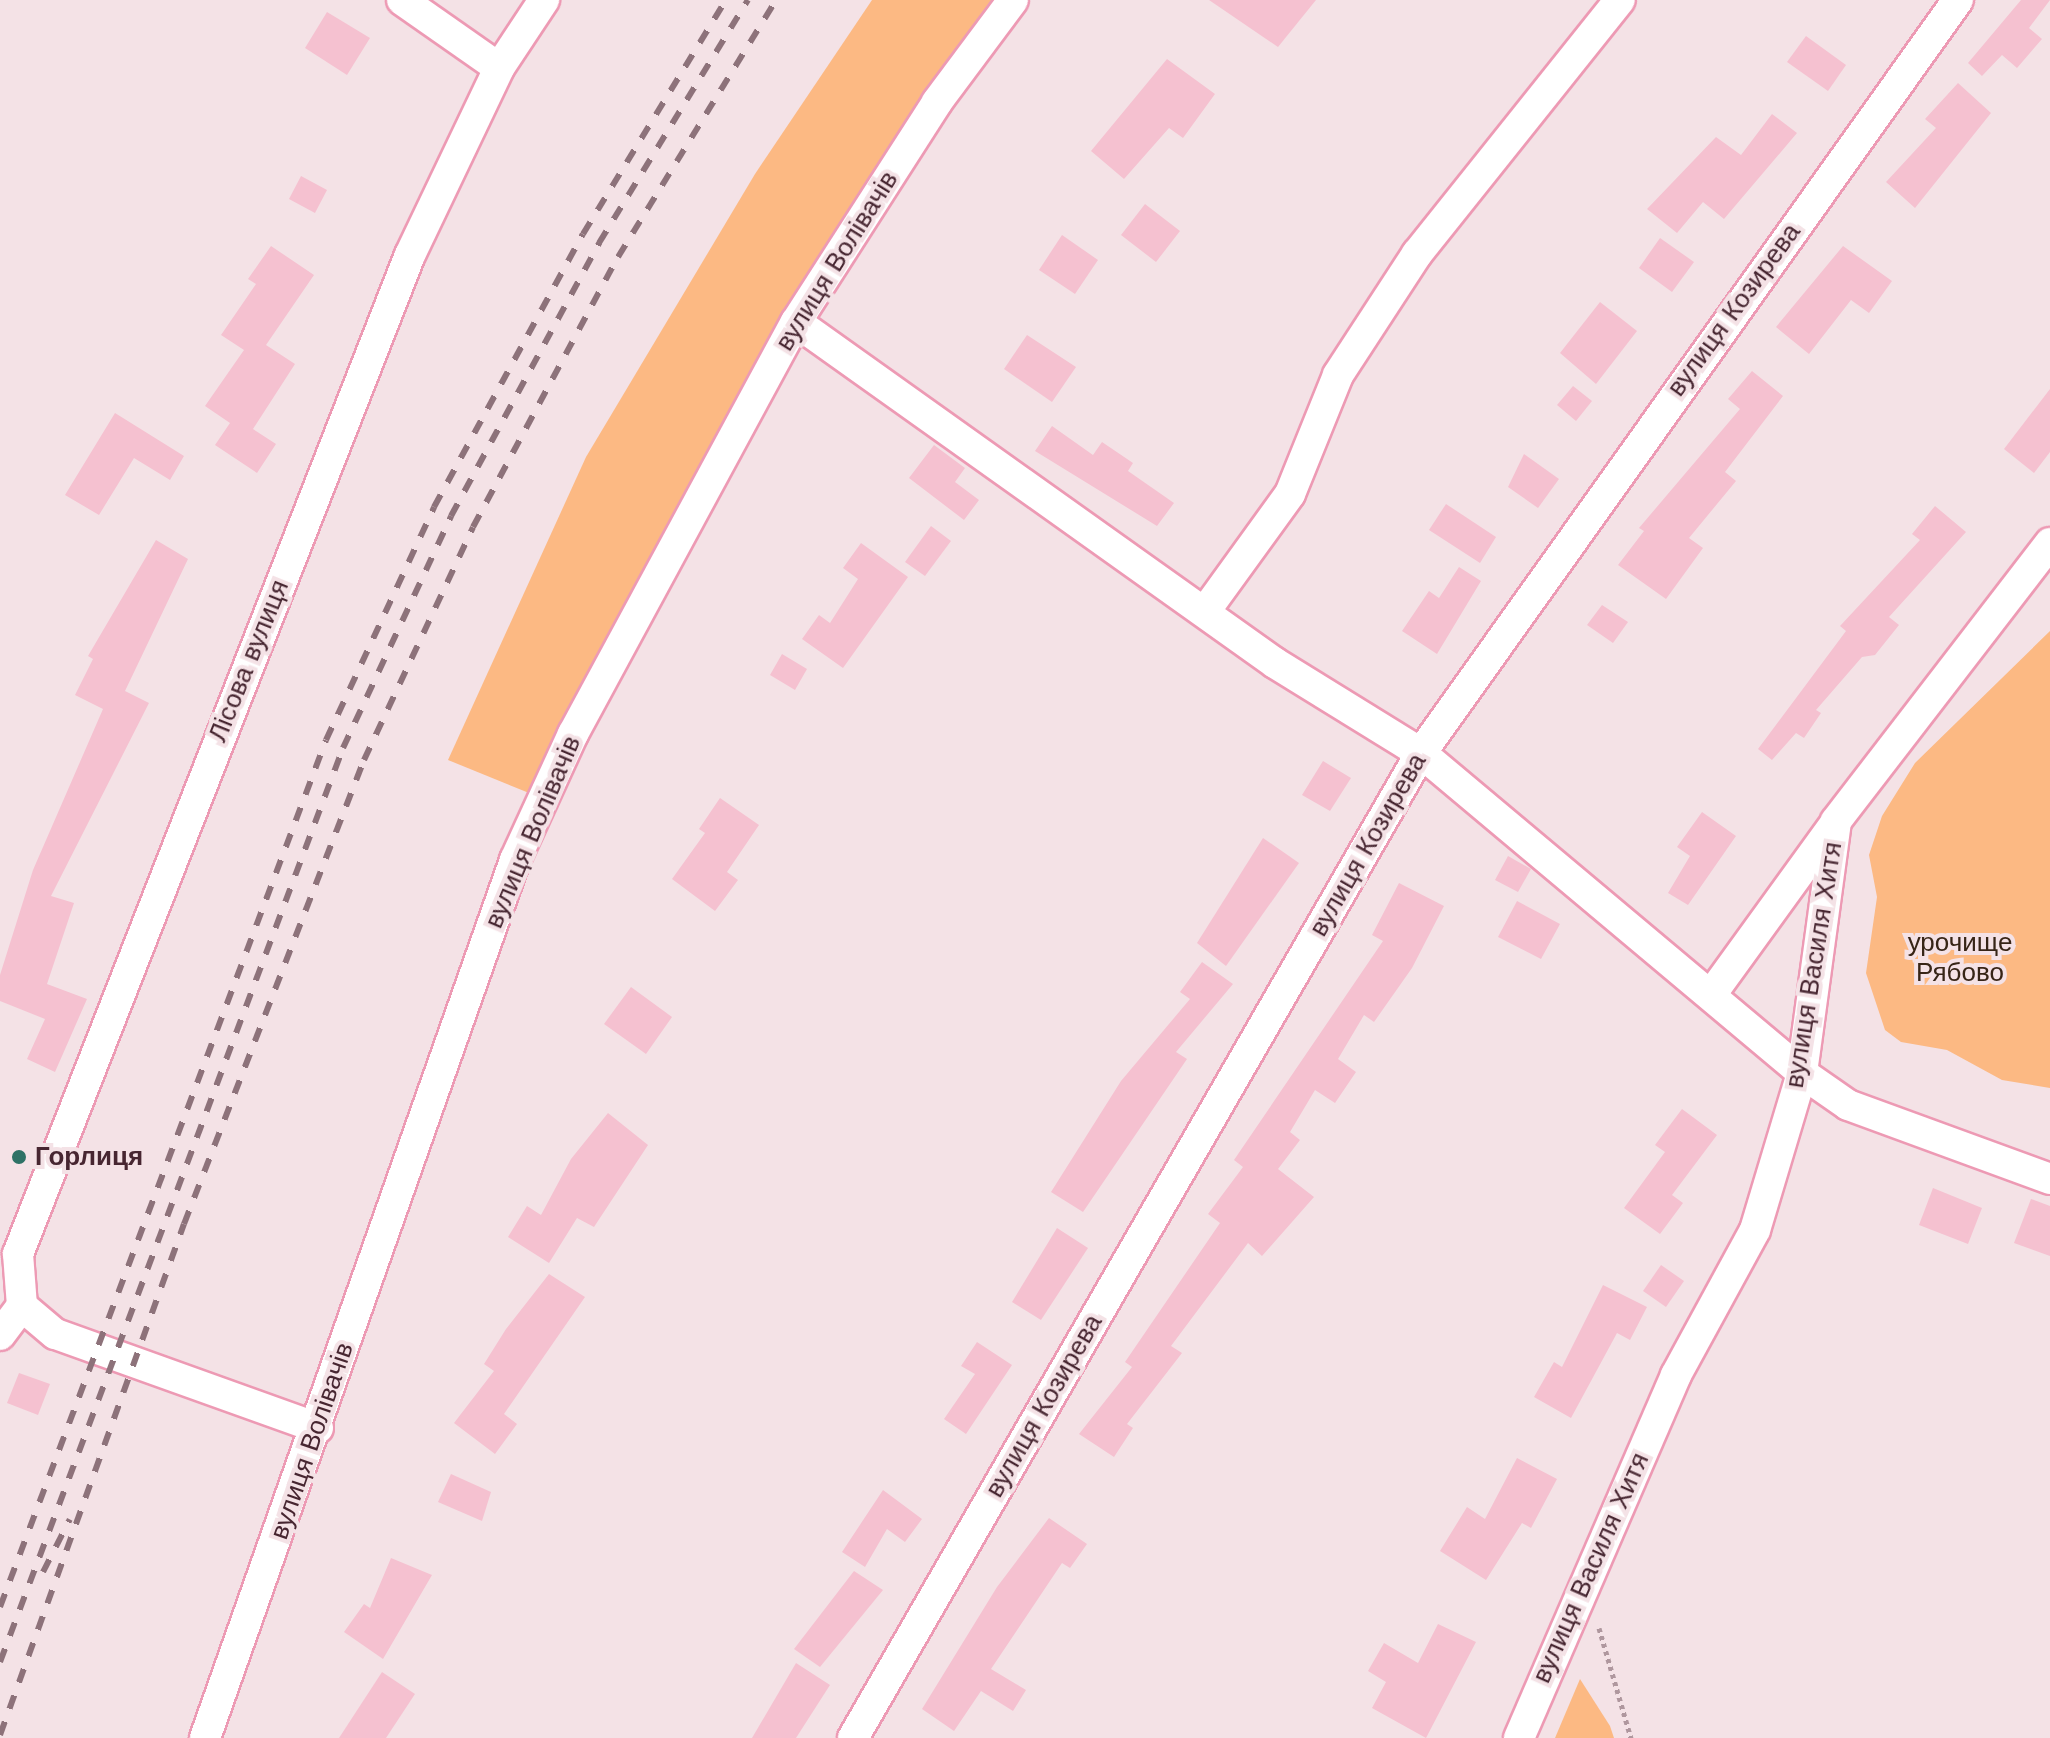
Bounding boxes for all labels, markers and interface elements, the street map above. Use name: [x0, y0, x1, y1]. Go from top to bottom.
street label: вулиця Волівачів: [769, 165, 905, 357]
street label: вулиця Козирева: [1661, 218, 1807, 402]
street label: Лісова вулиця: [202, 576, 296, 746]
street label: вулиця Волівачів: [478, 731, 588, 933]
street label: вулиця Козирева: [1303, 748, 1433, 942]
street label: вулиця Василя Хитя: [1779, 840, 1849, 1090]
park label: урочище Рябово: [1908, 927, 2012, 988]
place label: Горлиця: [35, 1141, 143, 1173]
marker: Горлиця: [10, 1148, 28, 1166]
street label: вулиця Козирева: [979, 1309, 1109, 1503]
street label: вулиця Волівачів: [264, 1339, 360, 1543]
street label: вулиця Василя Хитя: [1526, 1448, 1656, 1688]

